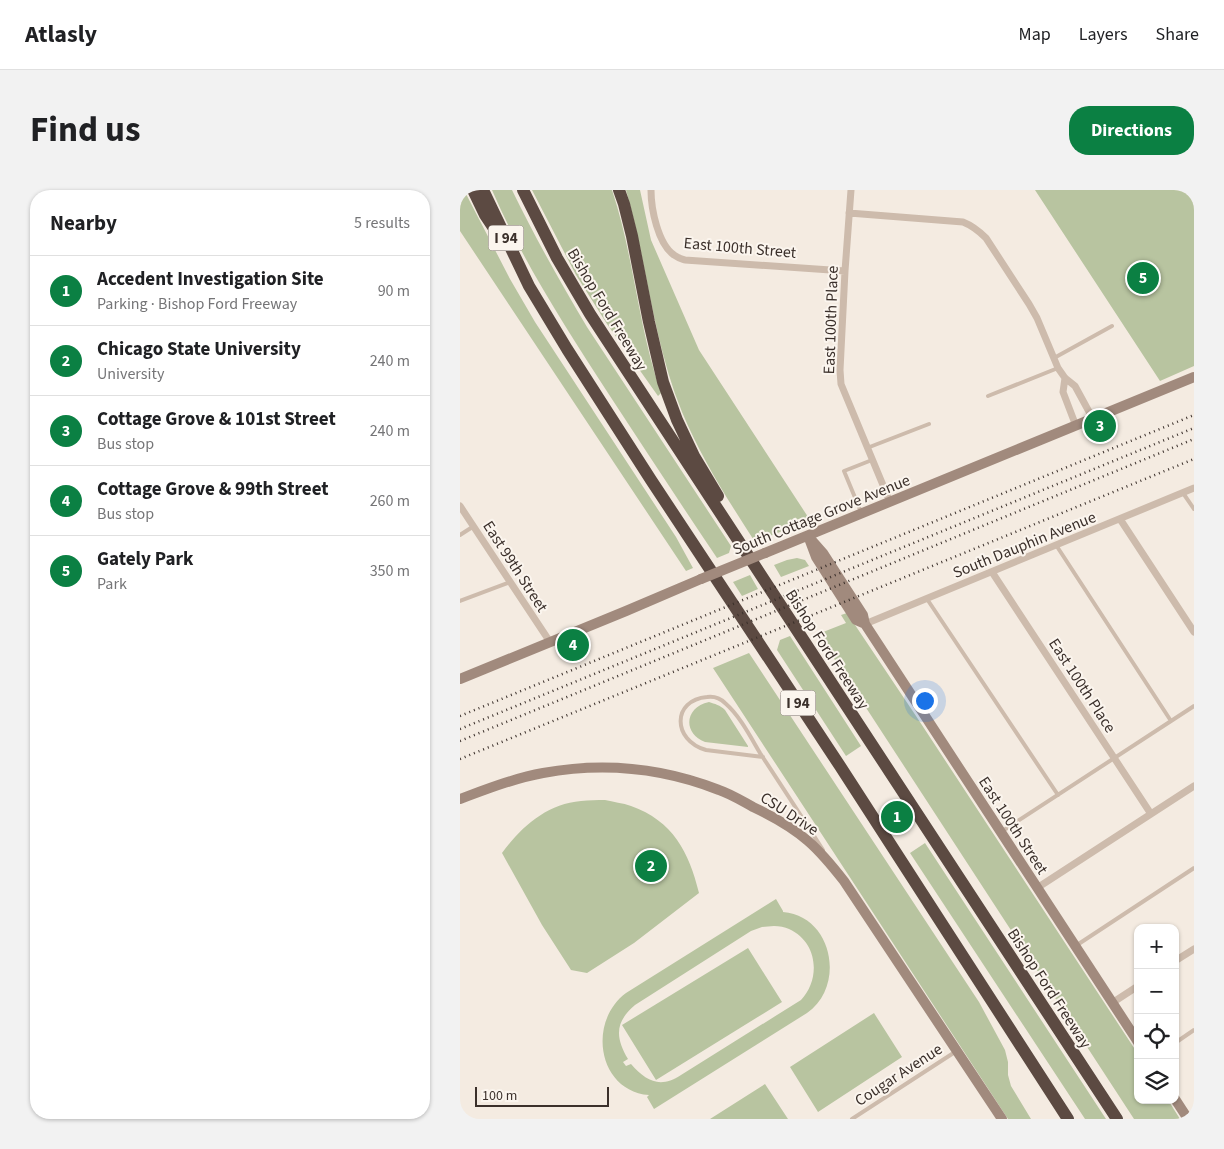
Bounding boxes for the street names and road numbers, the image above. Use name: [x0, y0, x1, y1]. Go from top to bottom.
road number: I 94: [488, 226, 524, 250]
street label: East 100th Street: [683, 232, 798, 264]
street label: Bishop Ford Freeway: [562, 244, 653, 375]
street label: East 100th Place: [818, 265, 844, 375]
street label: South Cottage Grove Avenue: [729, 469, 913, 561]
street label: South Dauphin Avenue: [949, 506, 1099, 584]
street label: East 99th Street: [477, 517, 553, 617]
street label: Bishop Ford Freeway: [780, 585, 875, 714]
street label: East 100th Place: [1043, 634, 1121, 737]
road number: I 94: [780, 690, 816, 716]
street label: East 100th Street: [973, 772, 1053, 879]
street label: CSU Drive: [756, 787, 823, 841]
street label: Bishop Ford Freeway: [1002, 924, 1097, 1053]
street label: Cougar Avenue: [850, 1038, 947, 1111]

